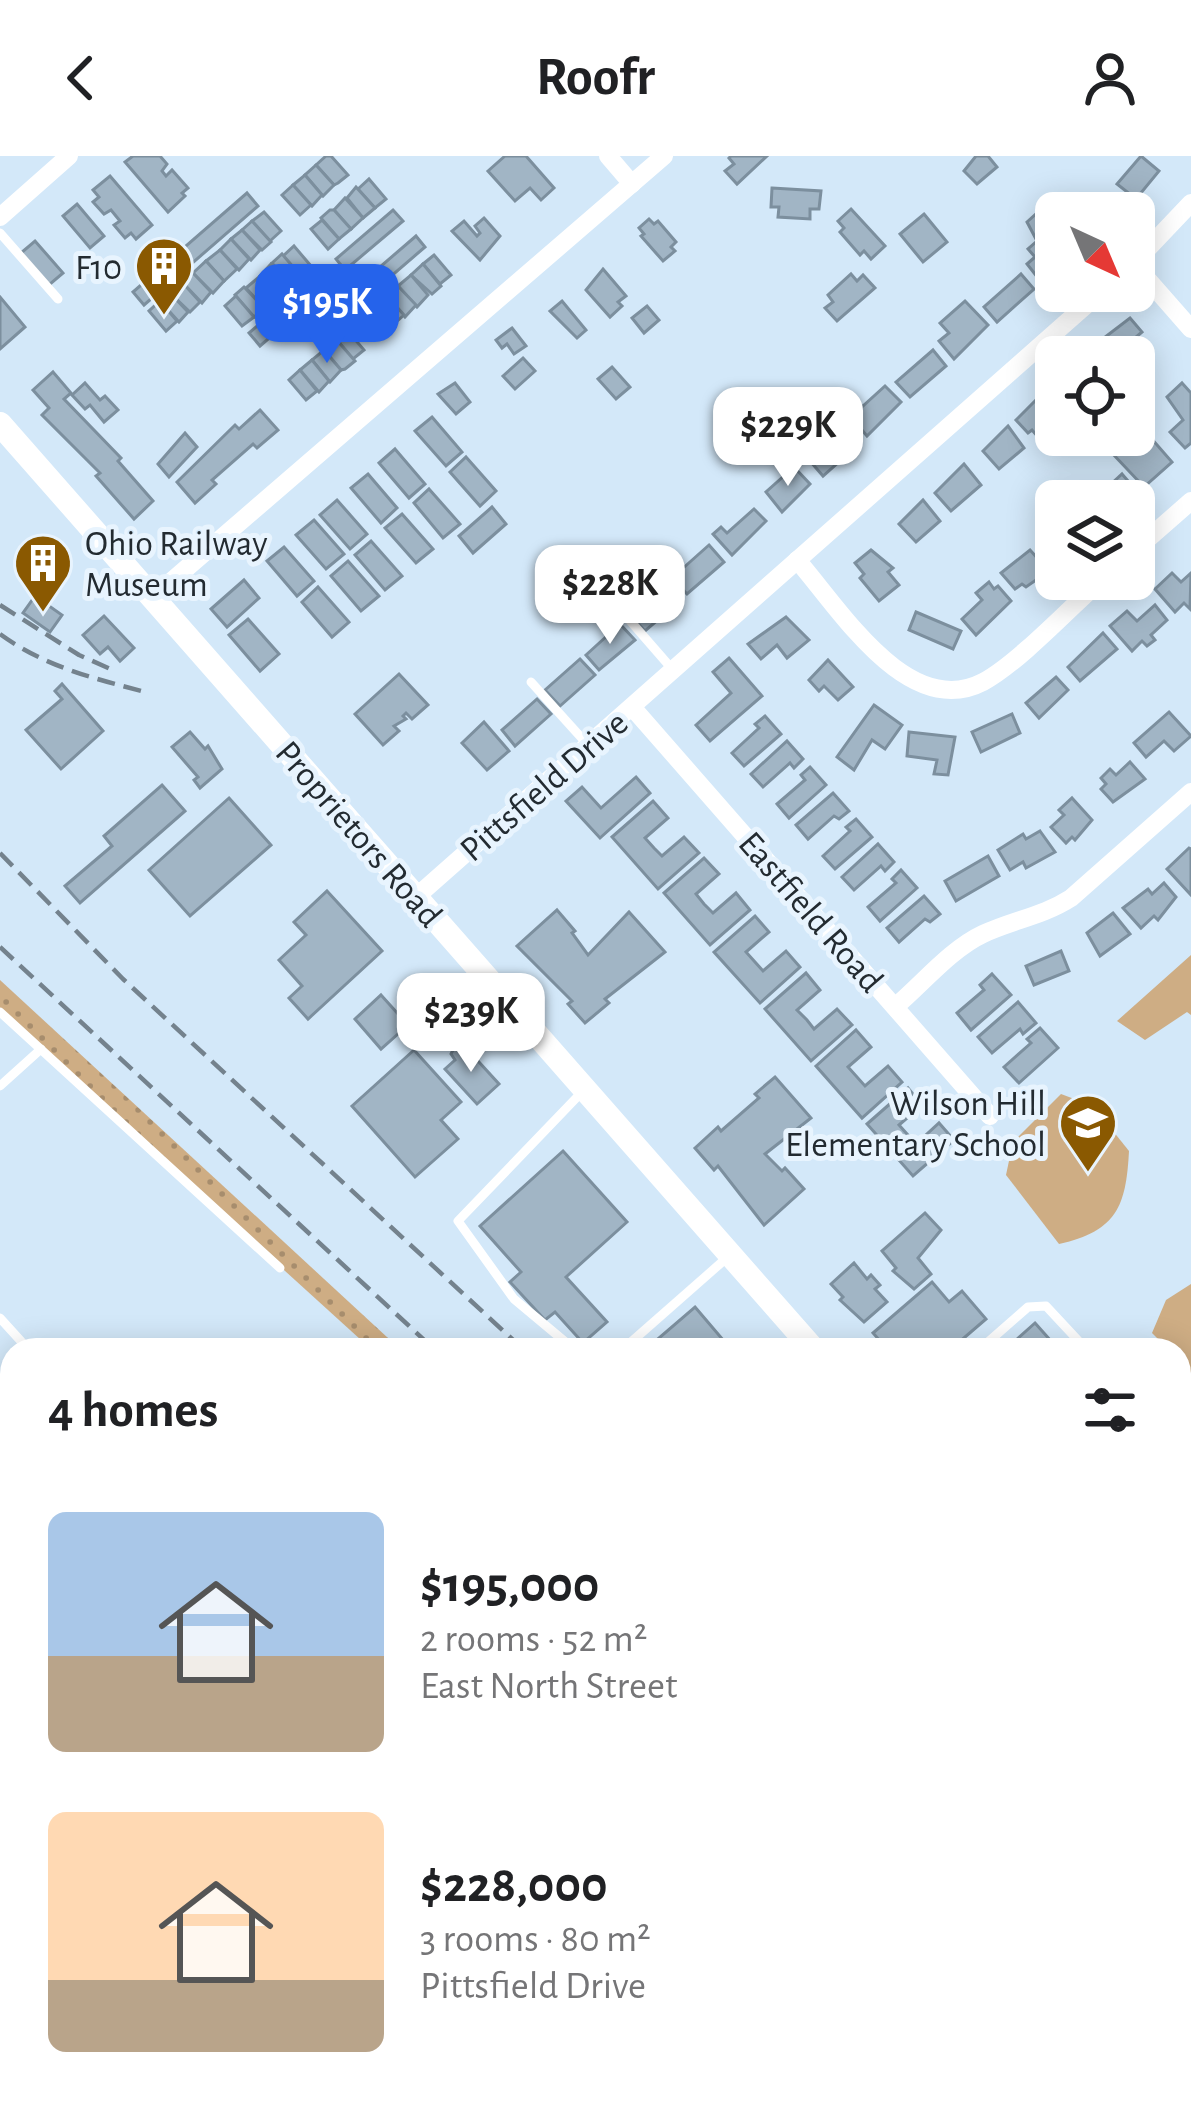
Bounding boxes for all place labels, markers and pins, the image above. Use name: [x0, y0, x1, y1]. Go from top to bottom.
building icon: F10: [133, 235, 195, 317]
place label: F10: [75, 250, 122, 286]
pin: $195K: [243, 264, 411, 366]
pin: $229K: [704, 387, 872, 489]
place label: Ohio Railway Museum: [85, 526, 268, 603]
building icon: Ohio Railway Museum: [12, 532, 74, 614]
pin: $228K: [526, 545, 694, 647]
pin: $239K: [387, 973, 555, 1075]
place label: Wilson Hill Elementary School: [785, 1086, 1046, 1163]
school or university icon: Wilson Hill Elementary School: [1057, 1092, 1119, 1174]

